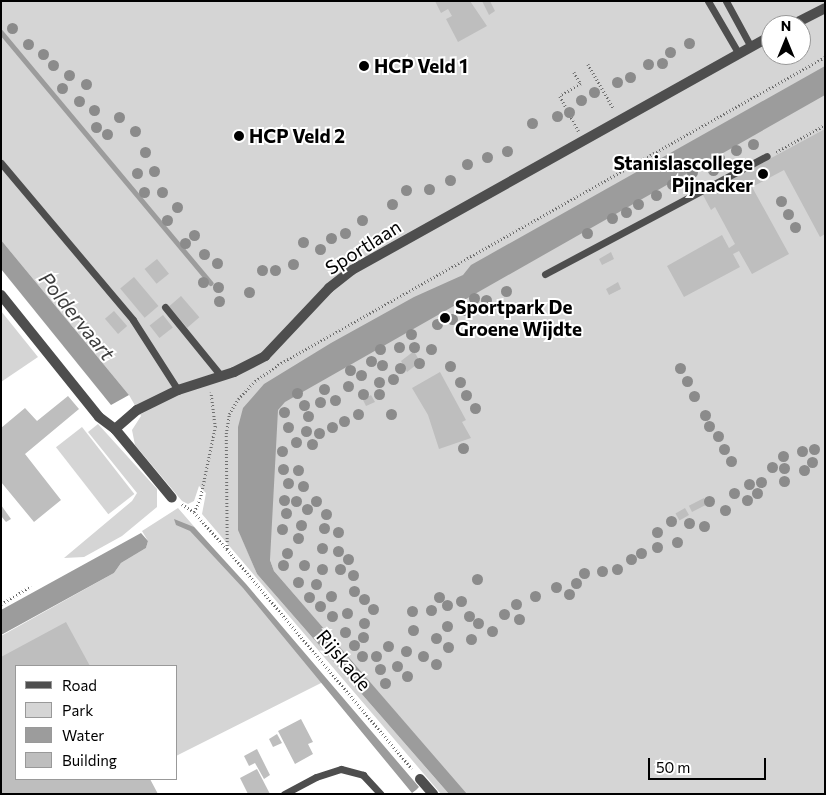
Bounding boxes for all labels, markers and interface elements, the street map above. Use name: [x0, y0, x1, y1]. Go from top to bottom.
north arrow: [761, 15, 811, 65]
text: N: [781, 17, 791, 34]
place label: HCP Veld 1: [374, 55, 468, 77]
marker: HCP Veld 1: [358, 60, 370, 72]
place label: HCP Veld 2: [249, 125, 345, 147]
marker: HCP Veld 2: [233, 130, 245, 142]
place label: Stanislascollege Pijnacker: [613, 152, 753, 196]
marker: Stanislascollege Pijnacker: [757, 168, 769, 180]
street label: Sportlaan: [321, 215, 405, 279]
water label: Poldervaart: [34, 267, 120, 365]
place label: Sportpark De Groene Wijdte: [455, 296, 582, 340]
marker: Sportpark De Groene Wijdte: [439, 312, 451, 324]
street label: Rijskade: [312, 625, 376, 695]
legend: [15, 665, 178, 780]
text: Road: [62, 676, 97, 694]
text: Park: [62, 701, 93, 719]
text: Water: [62, 726, 104, 744]
scale bar: [651, 748, 768, 780]
text: Building: [62, 751, 117, 769]
text: 50 m: [656, 758, 690, 776]

